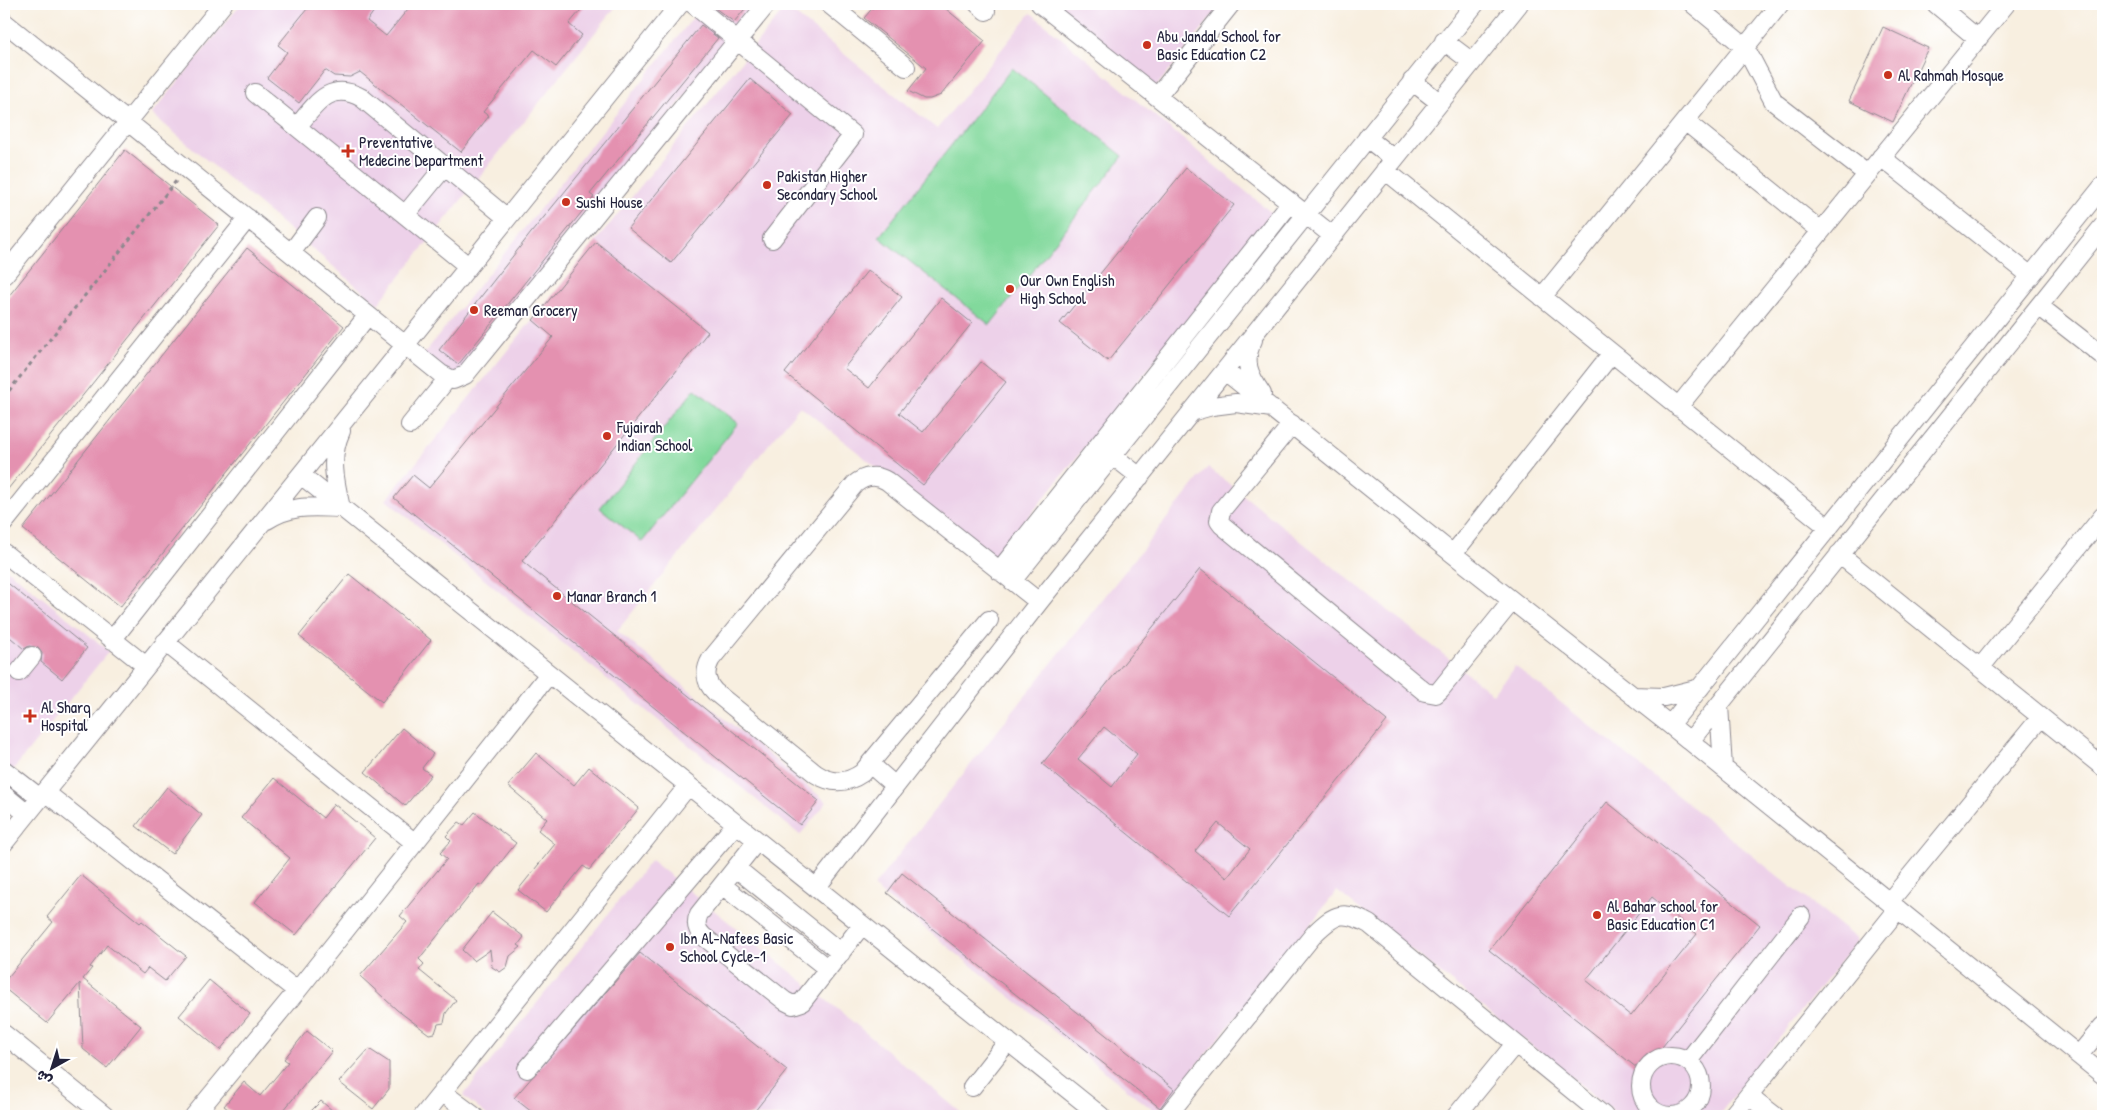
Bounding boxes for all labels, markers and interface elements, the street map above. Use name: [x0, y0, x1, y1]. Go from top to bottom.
place label: Abu Jandal School for Basic Education C2: [1157, 25, 1281, 65]
marker: Abu Jandal School for Basic Education C2: [1141, 39, 1153, 51]
place label: Al Rahmah Mosque: [1898, 64, 2004, 86]
marker: Al Rahmah Mosque: [1882, 69, 1894, 81]
place label: Preventative Medecine Department: [359, 131, 484, 171]
marker: Preventative Medecine Department: [341, 144, 355, 158]
place label: Pakistan Higher Secondary School: [777, 165, 878, 205]
marker: Pakistan Higher Secondary School: [761, 179, 773, 191]
place label: Sushi House: [576, 191, 643, 213]
marker: Sushi House: [560, 196, 572, 208]
place label: Our Own English High School: [1020, 269, 1115, 309]
marker: Our Own English High School: [1004, 283, 1016, 295]
place label: Reeman Grocery: [484, 299, 578, 321]
marker: Reeman Grocery: [468, 304, 480, 316]
place label: Fujairah Indian School: [616, 416, 693, 456]
marker: Fujairah Indian School: [601, 430, 613, 442]
place label: Manar Branch 1: [567, 585, 657, 607]
marker: Manar Branch 1: [551, 590, 563, 602]
place label: Al Sharq Hospital: [41, 696, 91, 736]
marker: Al Sharq Hospital: [23, 709, 37, 723]
place label: Al Bahar school for Basic Education C1: [1607, 895, 1718, 935]
marker: Al Bahar school for Basic Education C1: [1591, 909, 1603, 921]
place label: Ibn Al-Nafees Basic School Cycle-1: [680, 927, 794, 967]
marker: Ibn Al-Nafees Basic School Cycle-1: [664, 941, 676, 953]
north arrow: [28, 1042, 78, 1092]
text: ش: [32, 1066, 55, 1091]

